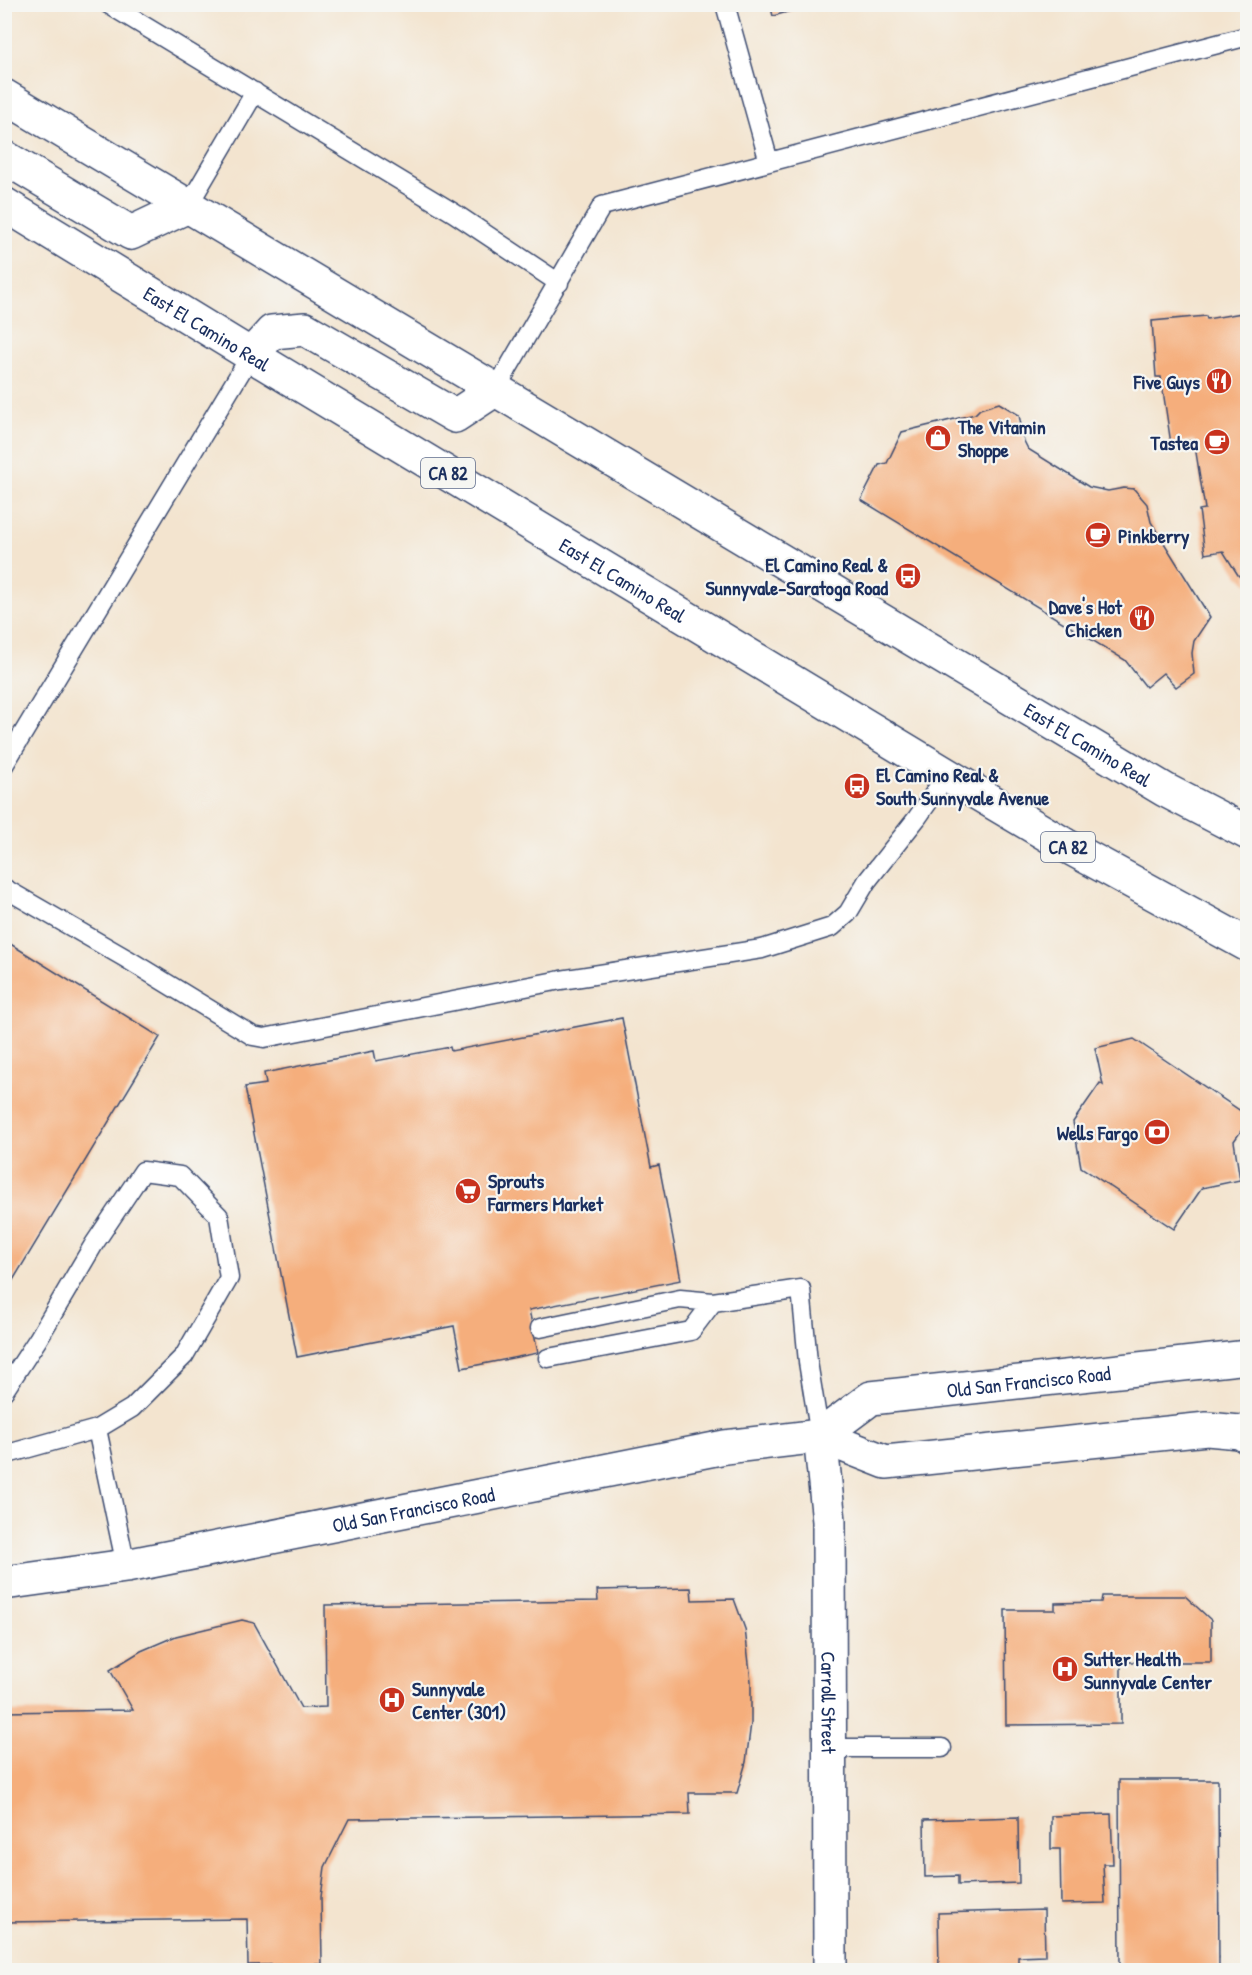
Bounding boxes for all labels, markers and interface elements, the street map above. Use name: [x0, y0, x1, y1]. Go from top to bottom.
street label: East El Camino Real: [139, 279, 276, 377]
restaurant icon: Five Guys: [1204, 366, 1234, 396]
place label: Five Guys: [1133, 368, 1200, 396]
place label: The Vitamin Shoppe: [957, 413, 1046, 464]
shop icon: The Vitamin Shoppe: [923, 423, 953, 453]
cafe icon: Tastea: [1202, 427, 1232, 457]
place label: Tastea: [1149, 429, 1198, 456]
road number: CA 82: [421, 458, 475, 488]
cafe icon: Pinkberry: [1083, 520, 1113, 550]
place label: Pinkberry: [1118, 522, 1190, 550]
street label: East El Camino Real: [555, 531, 692, 628]
place label: El Camino Real & Sunnyvale-Saratoga Road: [705, 551, 888, 602]
bus stop icon: El Camino Real & Sunnyvale-Saratoga Road: [893, 561, 923, 591]
place label: Dave's Hot Chicken: [1049, 593, 1123, 643]
restaurant icon: Dave's Hot Chicken: [1127, 603, 1157, 633]
street label: East El Camino Real: [1020, 696, 1157, 793]
place label: El Camino Real & South Sunnyvale Avenue: [876, 761, 1049, 812]
bus stop icon: El Camino Real & South Sunnyvale Avenue: [842, 771, 872, 801]
road number: CA 82: [1041, 832, 1095, 862]
bank icon: Wells Fargo: [1142, 1117, 1172, 1147]
place label: Wells Fargo: [1057, 1119, 1138, 1147]
place label: Sprouts Farmers Market: [487, 1167, 604, 1217]
supermarket icon: Sprouts Farmers Market: [453, 1176, 483, 1206]
street label: Old San Francisco Road: [945, 1359, 1112, 1403]
street label: Old San Francisco Road: [330, 1480, 497, 1538]
place label: Sutter Health Sunnyvale Center: [1084, 1645, 1212, 1696]
street label: Carroll Street: [816, 1651, 843, 1755]
hospital icon: Sutter Health Sunnyvale Center: [1050, 1654, 1080, 1684]
place label: Sunnyvale Center (301): [412, 1675, 506, 1725]
hospital icon: Sunnyvale Center (301): [377, 1685, 407, 1715]

